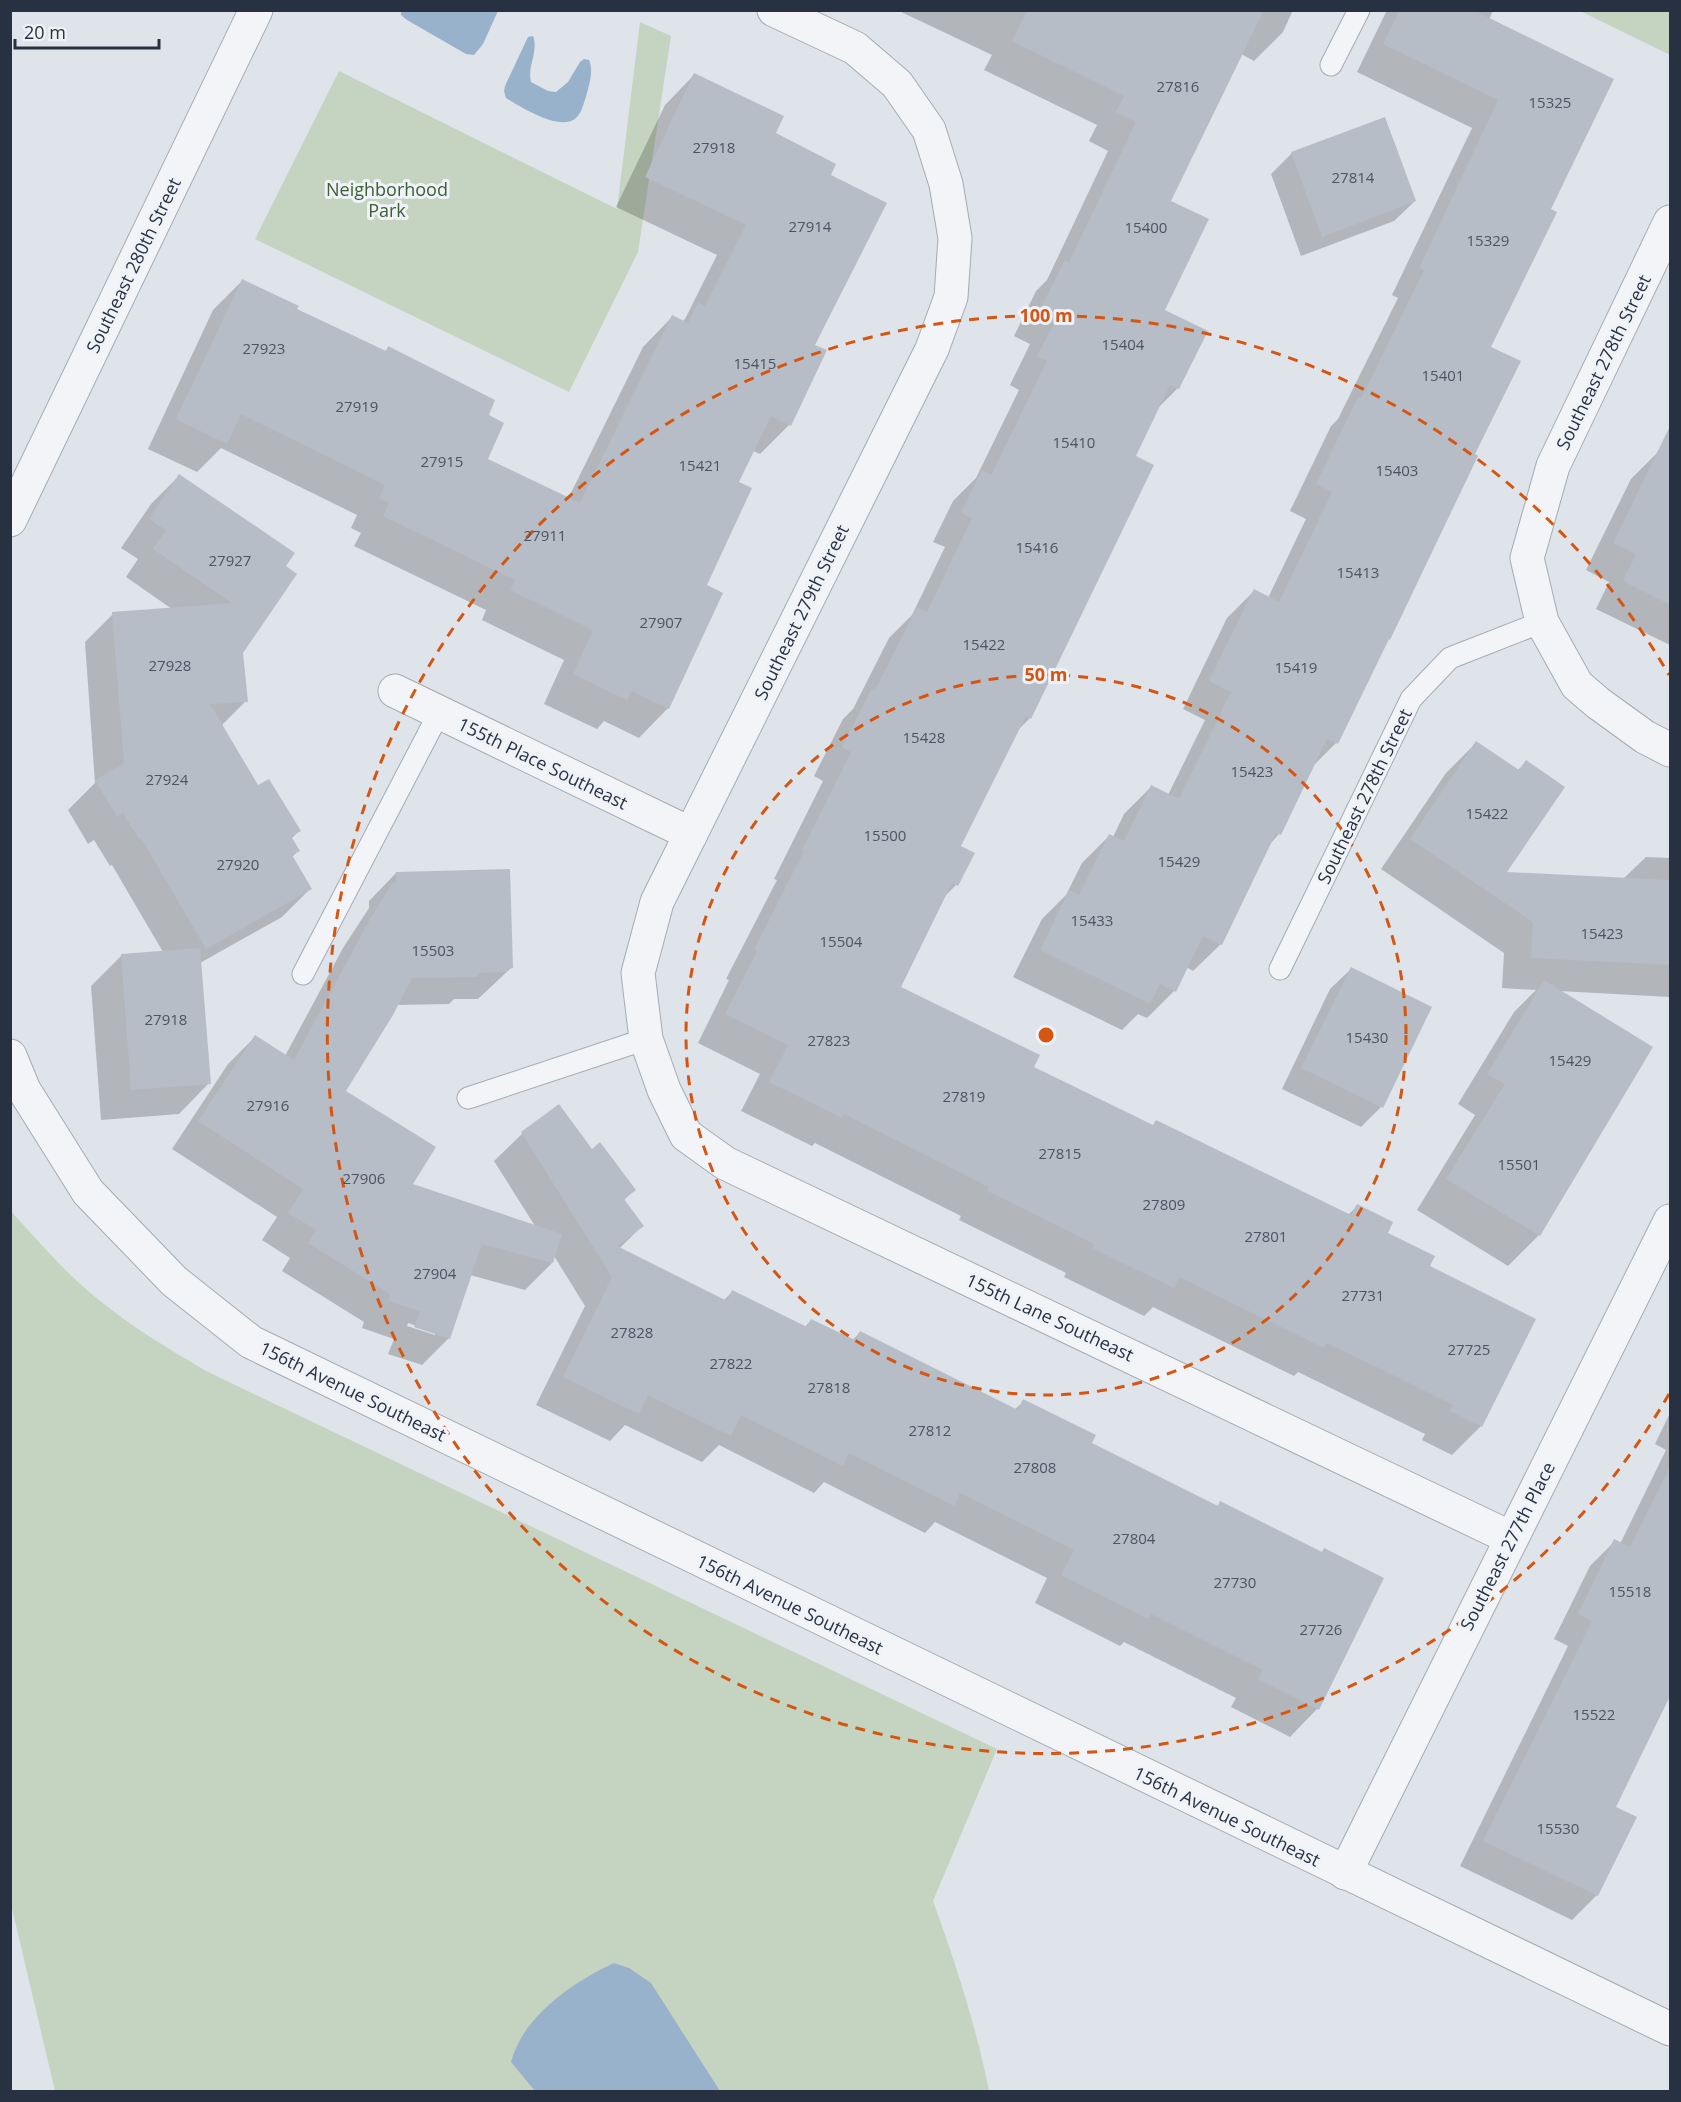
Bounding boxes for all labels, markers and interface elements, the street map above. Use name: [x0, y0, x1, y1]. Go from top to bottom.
scale bar: [15, 12, 159, 50]
text: 20 m: [24, 20, 66, 44]
house number: 27816: [1157, 76, 1199, 96]
house number: 15325: [1529, 92, 1571, 112]
house number: 27918: [693, 137, 735, 157]
house number: 27814: [1332, 167, 1375, 187]
street label: Southeast 280th Street: [80, 173, 186, 357]
park label: Neighborhood Park: [326, 177, 448, 222]
house number: 27914: [789, 216, 832, 236]
house number: 15400: [1125, 217, 1167, 237]
house number: 15329: [1467, 230, 1509, 250]
street label: Southeast 278th Street: [1550, 270, 1656, 454]
text: 100 m: [1019, 303, 1073, 327]
house number: 15404: [1102, 334, 1145, 354]
house number: 27923: [243, 338, 285, 358]
house number: 15415: [734, 353, 776, 373]
house number: 15401: [1422, 365, 1464, 385]
house number: 27919: [336, 396, 378, 416]
house number: 15410: [1053, 432, 1095, 452]
house number: 27915: [421, 451, 463, 471]
house number: 15421: [679, 455, 721, 475]
house number: 15403: [1376, 460, 1418, 480]
street label: Southeast 279th Street: [748, 520, 854, 704]
house number: 27911: [524, 525, 566, 545]
house number: 15416: [1016, 537, 1058, 557]
house number: 27927: [209, 550, 251, 570]
house number: 15413: [1337, 562, 1379, 582]
house number: 27907: [640, 612, 682, 632]
house number: 15422: [963, 634, 1005, 654]
house number: 27928: [149, 655, 191, 675]
house number: 15419: [1275, 657, 1317, 677]
text: 50 m: [1025, 662, 1067, 686]
street label: Southeast 278th Street: [1311, 704, 1417, 888]
street label: 155th Place Southeast: [454, 711, 632, 815]
house number: 15428: [903, 727, 945, 747]
house number: 15423: [1231, 761, 1273, 781]
house number: 27924: [146, 769, 189, 789]
house number: 15422: [1466, 803, 1508, 823]
house number: 15500: [864, 825, 906, 845]
house number: 15429: [1158, 851, 1200, 871]
house number: 27920: [217, 854, 259, 874]
house number: 15433: [1071, 910, 1113, 930]
house number: 15423: [1581, 923, 1623, 943]
house number: 15504: [820, 931, 863, 951]
house number: 15503: [412, 940, 454, 960]
house number: 27918: [145, 1009, 187, 1029]
centre of rings: [1036, 1025, 1056, 1045]
house number: 15430: [1346, 1027, 1388, 1047]
house number: 27823: [808, 1030, 850, 1050]
house number: 15429: [1549, 1050, 1591, 1070]
house number: 27819: [943, 1086, 985, 1106]
house number: 27916: [247, 1095, 289, 1115]
house number: 27815: [1039, 1143, 1081, 1163]
house number: 15501: [1498, 1154, 1540, 1174]
house number: 27906: [343, 1168, 385, 1188]
house number: 27809: [1143, 1194, 1185, 1214]
house number: 27801: [1245, 1226, 1287, 1246]
house number: 27904: [414, 1263, 457, 1283]
street label: 155th Lane Southeast: [962, 1268, 1138, 1366]
house number: 27731: [1342, 1285, 1384, 1305]
house number: 27828: [611, 1322, 653, 1342]
street label: 156th Avenue Southeast: [256, 1335, 450, 1447]
house number: 27725: [1448, 1339, 1490, 1359]
house number: 27822: [710, 1353, 752, 1373]
house number: 27818: [808, 1377, 850, 1397]
house number: 27812: [909, 1420, 951, 1440]
house number: 27808: [1014, 1457, 1056, 1477]
street label: Southeast 277th Place: [1454, 1458, 1560, 1634]
house number: 27804: [1113, 1528, 1156, 1548]
street label: 156th Avenue Southeast: [693, 1548, 887, 1660]
house number: 27730: [1214, 1572, 1256, 1592]
house number: 15518: [1609, 1581, 1651, 1601]
house number: 27726: [1300, 1619, 1342, 1639]
house number: 15522: [1573, 1704, 1615, 1724]
street label: 156th Avenue Southeast: [1130, 1760, 1324, 1872]
house number: 15530: [1537, 1818, 1579, 1838]

